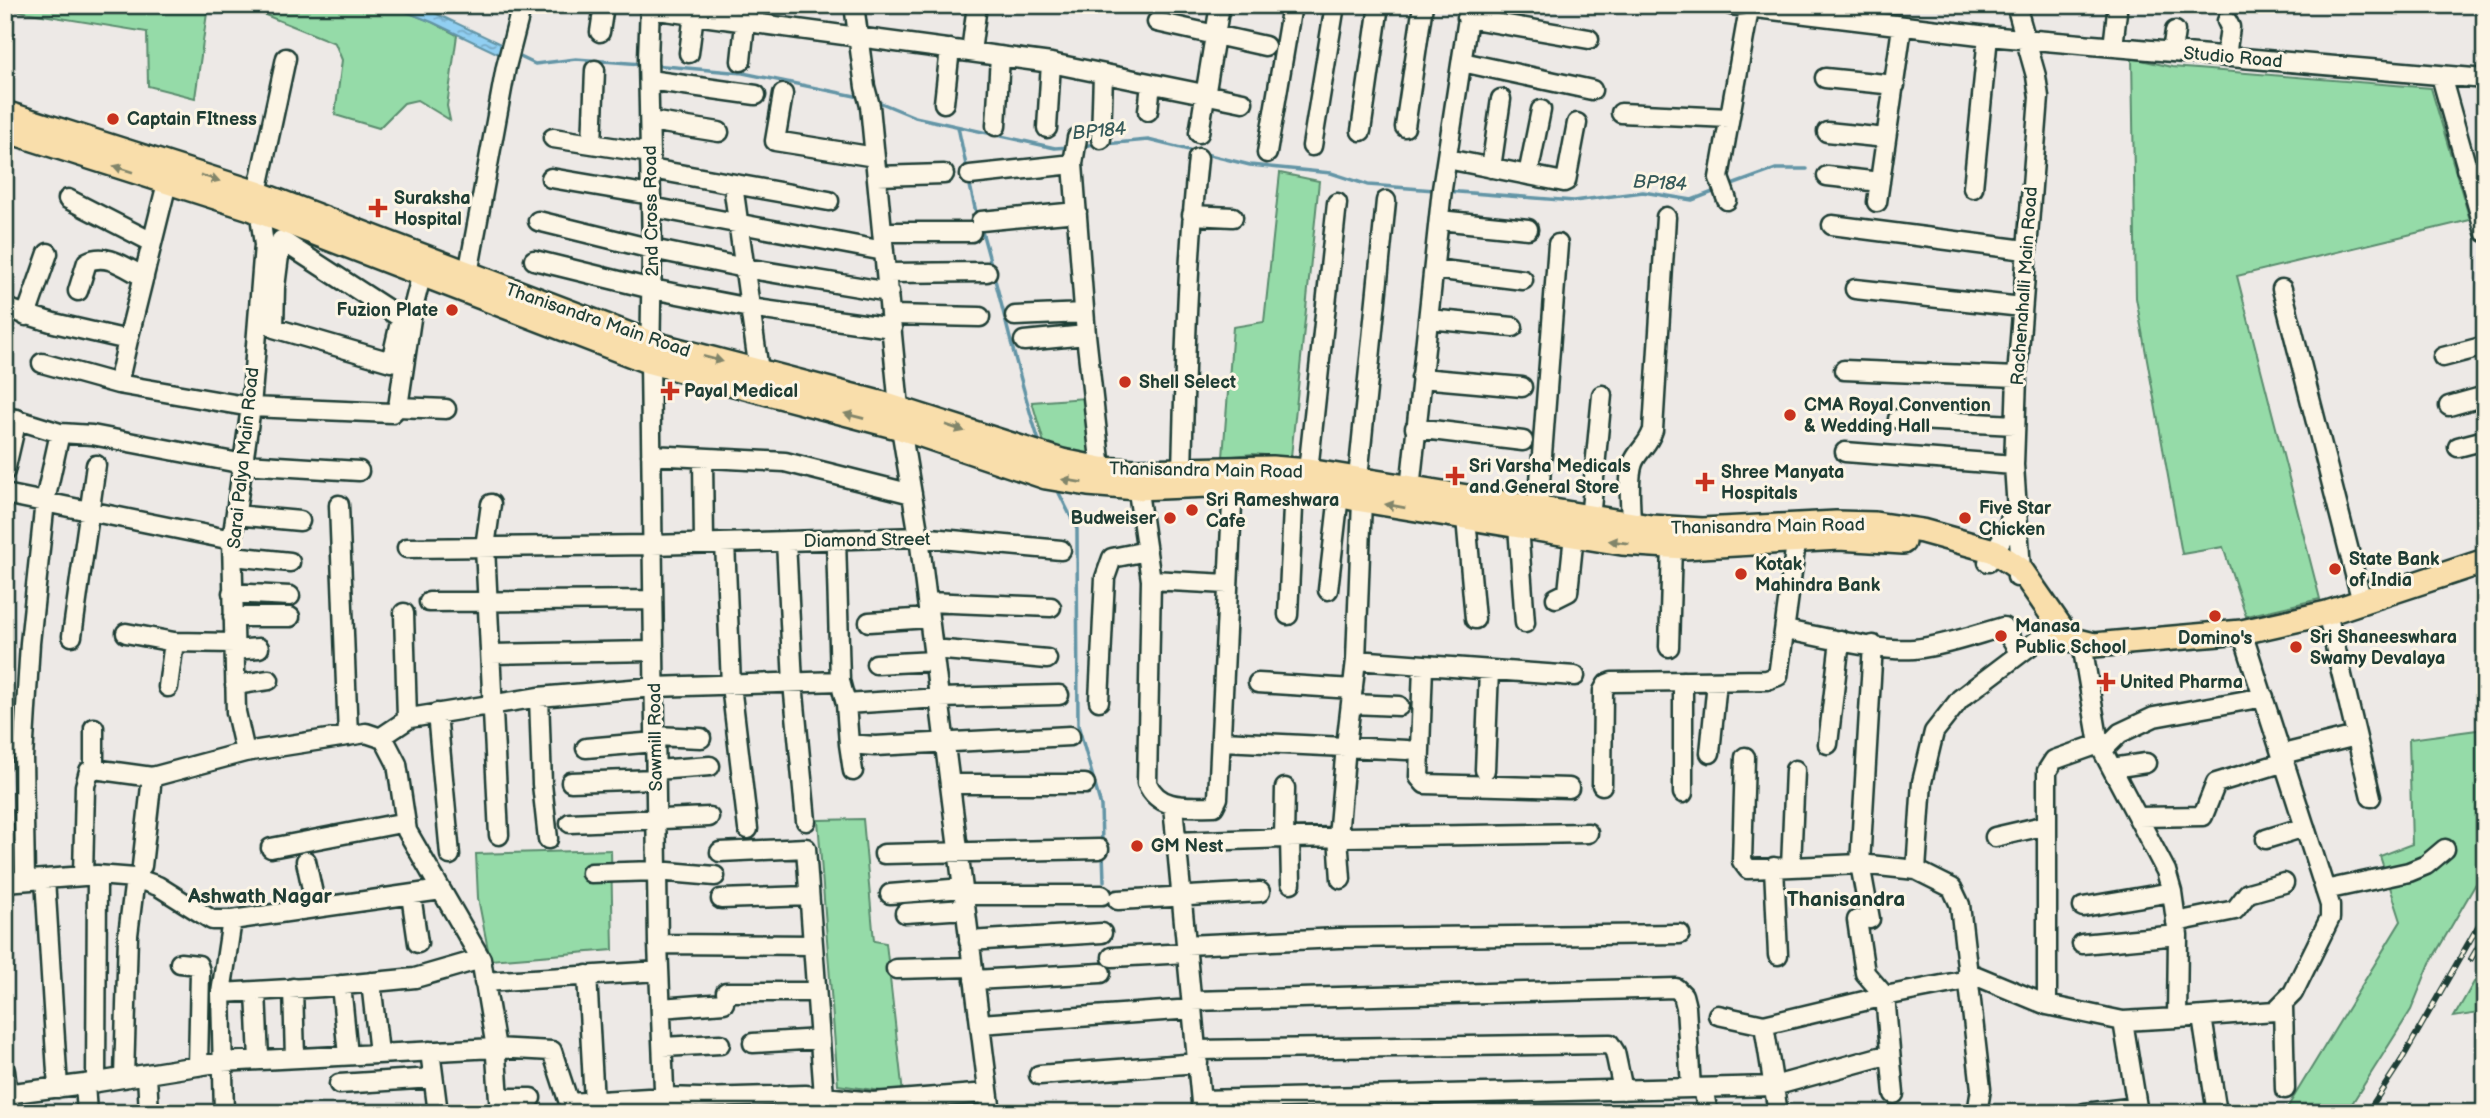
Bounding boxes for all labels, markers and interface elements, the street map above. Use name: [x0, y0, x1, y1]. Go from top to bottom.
street label: Studio Road: [2182, 43, 2283, 72]
place label: Captain FItness: [127, 109, 257, 130]
marker: Captain FItness: [105, 111, 121, 127]
water label: BP184: [1071, 118, 1128, 145]
street label: 2nd Cross Road: [640, 145, 663, 277]
one-way arrow: [112, 163, 133, 173]
water label: BP184: [1632, 171, 1688, 196]
one-way arrow: [200, 173, 221, 184]
street label: Rachenahalli Main Road: [2007, 186, 2042, 386]
place label: Suraksha Hospital: [394, 188, 471, 230]
marker: Suraksha Hospital: [368, 198, 388, 218]
street label: Thanisandra Main Road: [503, 279, 693, 362]
place label: Fuzion Plate: [336, 300, 438, 321]
marker: Fuzion Plate: [444, 302, 460, 318]
one-way arrow: [702, 354, 723, 364]
street label: Sarai Palya Main Road: [224, 366, 263, 550]
place label: Shell Select: [1139, 372, 1236, 393]
marker: Shell Select: [1117, 374, 1133, 390]
place label: Payal Medical: [684, 381, 798, 402]
marker: Payal Medical: [662, 383, 678, 399]
place label: CMA Royal Convention & Wedding Hall: [1804, 395, 1991, 437]
marker: CMA Royal Convention & Wedding Hall: [1782, 407, 1798, 423]
one-way arrow: [843, 410, 865, 421]
one-way arrow: [944, 423, 965, 434]
place label: Sri Varsha Medicals and General Store: [1469, 456, 1631, 498]
street label: Thanisandra Main Road: [1109, 458, 1303, 483]
place label: Shree Manyata Hospitals: [1721, 462, 1844, 504]
marker: Sri Varsha Medicals and General Store: [1447, 468, 1463, 484]
marker: Shree Manyata Hospitals: [1695, 472, 1715, 492]
one-way arrow: [1061, 475, 1083, 486]
place label: Sri Rameshwara Cafe: [1206, 490, 1339, 532]
place label: Five Star Chicken: [1979, 498, 2052, 540]
one-way arrow: [1384, 500, 1406, 511]
marker: Sri Rameshwara Cafe: [1184, 502, 1200, 518]
place label: Budweiser: [1071, 508, 1157, 529]
marker: Budweiser: [1162, 510, 1178, 526]
marker: Five Star Chicken: [1957, 510, 1973, 526]
street label: Thanisandra Main Road: [1671, 514, 1865, 539]
street label: Diamond Street: [803, 529, 931, 552]
one-way arrow: [1608, 536, 1630, 547]
place label: State Bank of India: [2349, 549, 2440, 591]
place label: Kotak Mahindra Bank: [1755, 554, 1881, 596]
marker: State Bank of India: [2327, 561, 2343, 577]
marker: Kotak Mahindra Bank: [1733, 566, 1749, 582]
marker: Domino's: [2207, 608, 2223, 624]
place label: Manasa Public School: [2015, 616, 2126, 658]
place label: Sri Shaneeswhara Swamy Devalaya: [2310, 627, 2457, 669]
marker: Manasa Public School: [1993, 628, 2009, 644]
place label: Domino's: [2178, 628, 2252, 649]
marker: Sri Shaneeswhara Swamy Devalaya: [2288, 639, 2304, 655]
place label: United Pharma: [2120, 672, 2243, 693]
marker: United Pharma: [2098, 674, 2114, 690]
street label: Sawmill Road: [644, 682, 667, 792]
place label: GM Nest: [1151, 836, 1223, 857]
marker: GM Nest: [1129, 838, 1145, 854]
district label: Ashwath Nagar: [187, 884, 333, 909]
district label: Thanisandra: [1787, 887, 1905, 912]

